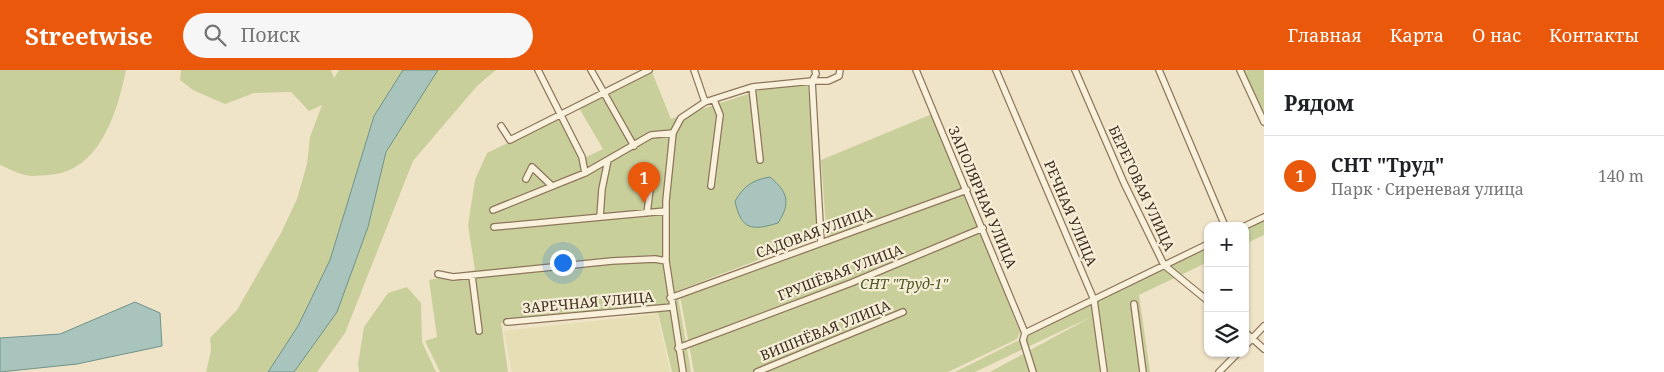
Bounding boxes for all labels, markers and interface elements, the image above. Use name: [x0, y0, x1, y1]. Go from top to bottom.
search box: [183, 13, 533, 58]
text: Streetwise: [25, 19, 153, 52]
icon: search: [201, 21, 229, 49]
text: Поиск: [241, 22, 300, 48]
text: Главная: [1288, 23, 1362, 47]
text: Карта: [1390, 23, 1444, 47]
text: О нас: [1472, 23, 1521, 47]
text: Контакты: [1549, 23, 1639, 47]
text: Рядом: [1284, 89, 1354, 117]
street label: БЕРЕГОВАЯ УЛИЦА: [1105, 122, 1180, 254]
street label: ЗАПОЛЯРНАЯ УЛИЦА: [944, 123, 1022, 271]
text: СНТ "Труд": [1331, 152, 1444, 178]
street label: РЕЧНАЯ УЛИЦА: [1040, 157, 1102, 269]
pin: 1: [628, 162, 660, 203]
text: 1: [1295, 165, 1305, 187]
text: 140 m: [1598, 165, 1644, 187]
text: Парк · Сиреневая улица: [1331, 178, 1524, 200]
street label: САДОВАЯ УЛИЦА: [753, 202, 875, 262]
map controls: [1204, 222, 1249, 357]
button: +: [1204, 222, 1249, 267]
street label: ГРУШЁВАЯ УЛИЦА: [775, 239, 906, 305]
your location: [550, 250, 576, 276]
button: −: [1204, 267, 1249, 312]
park label: СНТ "Труд-1": [860, 274, 949, 293]
street label: ЗАРЕЧНАЯ УЛИЦА: [522, 287, 654, 317]
street label: ВИШНЁВАЯ УЛИЦА: [757, 295, 893, 365]
button: layers: [1204, 312, 1249, 357]

